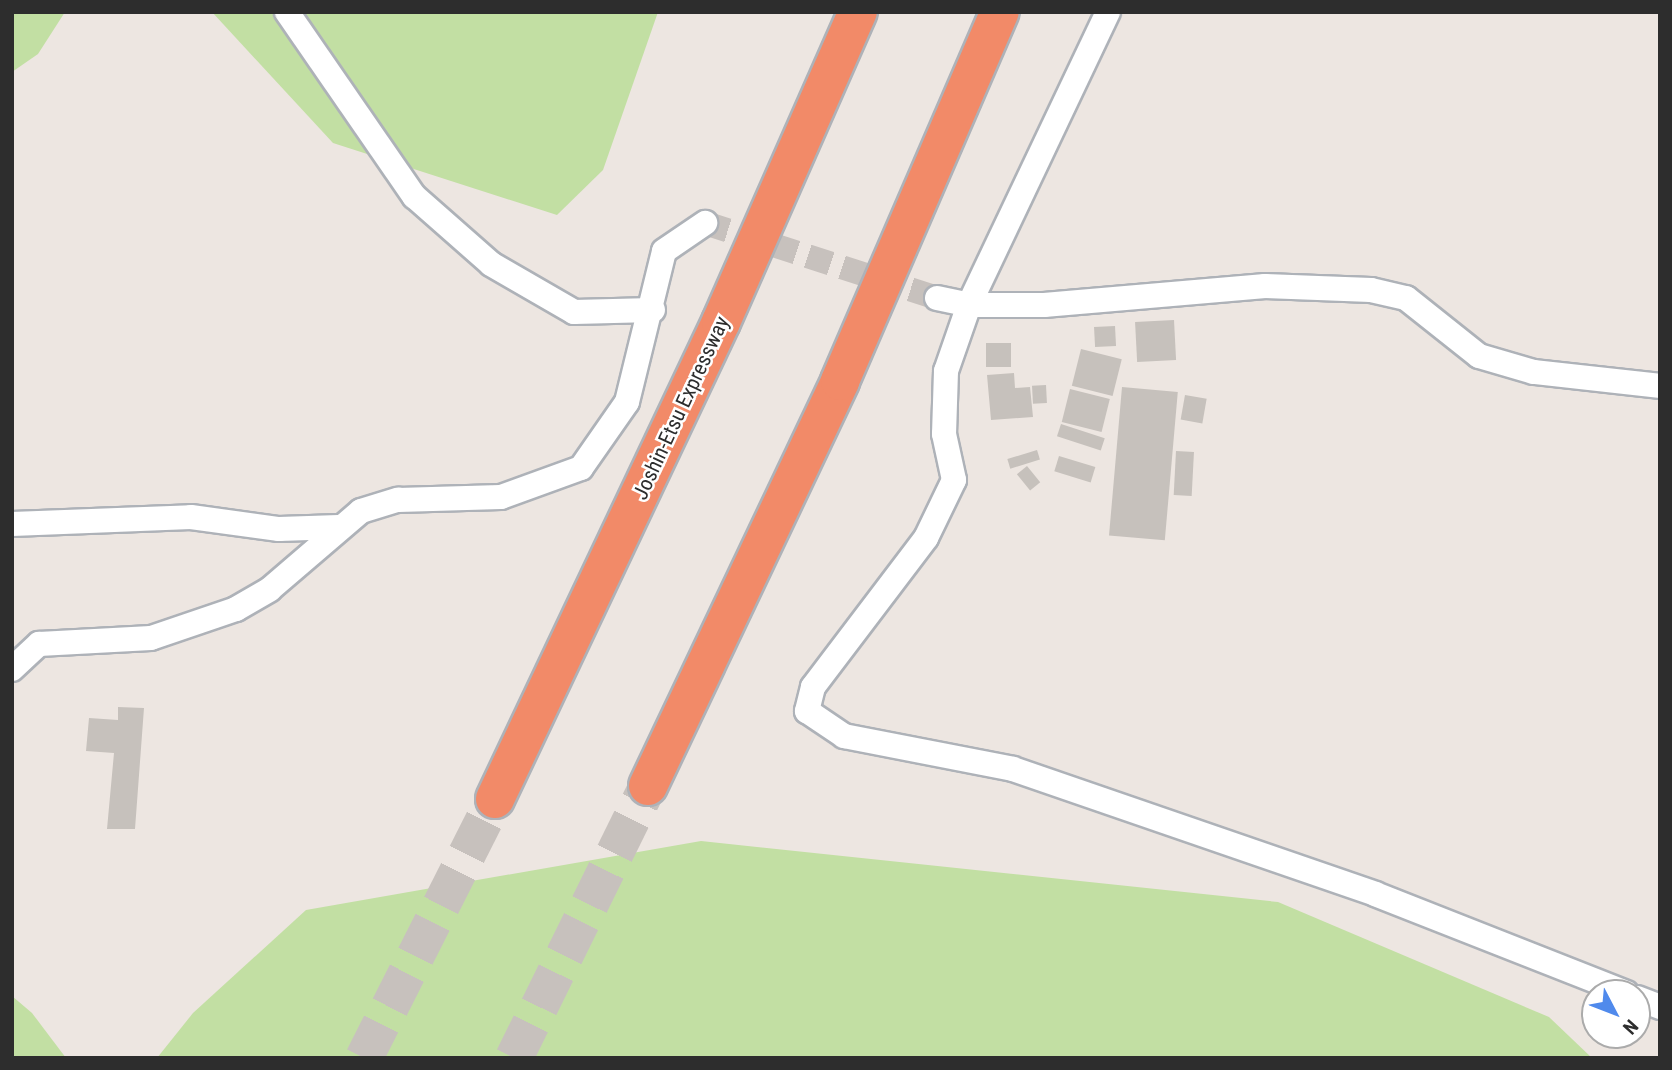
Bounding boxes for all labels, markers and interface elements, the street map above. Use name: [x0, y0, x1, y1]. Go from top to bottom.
street label: Joshin-Etsu Expressway: [627, 312, 735, 504]
north arrow: [1581, 979, 1651, 1049]
text: N: [1618, 1015, 1643, 1039]

